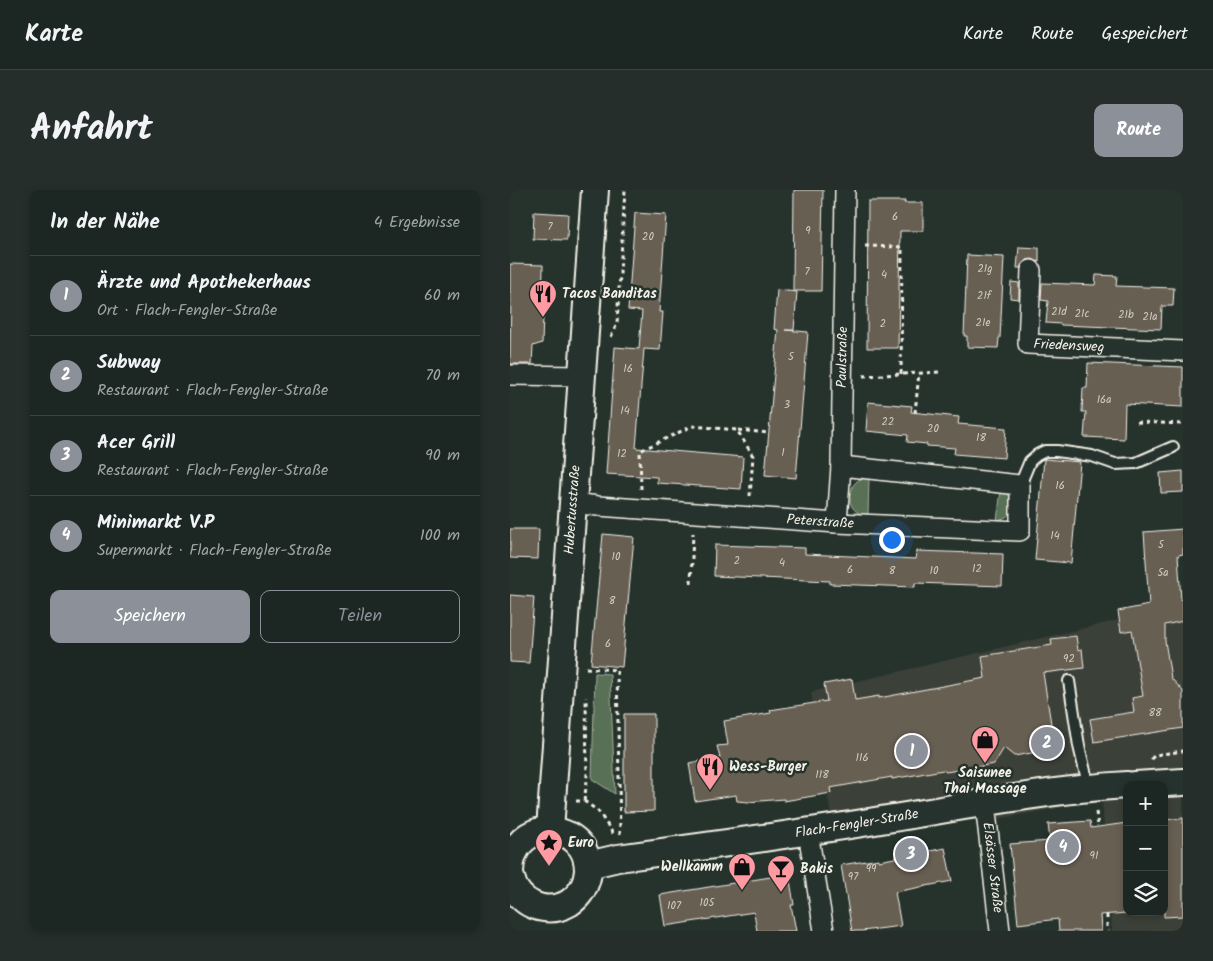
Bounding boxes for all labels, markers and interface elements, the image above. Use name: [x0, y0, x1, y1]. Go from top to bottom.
text: Karte: [25, 15, 83, 54]
text: Karte: [963, 20, 1003, 49]
text: Route: [1031, 20, 1074, 49]
text: Gespeichert: [1102, 20, 1188, 49]
text: Anfahrt: [30, 102, 153, 158]
button: Route: [1094, 104, 1183, 157]
text: In der Nähe: [50, 206, 160, 239]
house number: 6: [892, 208, 898, 226]
text: 4 Ergebnisse: [374, 210, 460, 235]
house number: 7: [547, 218, 553, 236]
house number: 9: [805, 222, 811, 240]
house number: 20: [642, 228, 654, 246]
house number: 21g: [977, 260, 993, 278]
house number: 7: [804, 263, 810, 281]
house number: 4: [881, 266, 887, 284]
text: Ärzte und Apothekerhaus: [97, 268, 311, 298]
restaurant icon: Tacos Banditas: [528, 279, 558, 318]
text: 1: [64, 283, 68, 308]
text: 60 m: [424, 283, 460, 308]
place label: Tacos Banditas: [562, 283, 657, 305]
house number: 21f: [977, 287, 993, 305]
text: Ort · Flach-Fengler-Straße: [97, 298, 277, 323]
house number: 21d: [1051, 303, 1067, 321]
house number: 21c: [1075, 305, 1089, 323]
house number: 21b: [1118, 306, 1134, 324]
house number: 21a: [1142, 308, 1158, 326]
house number: 21e: [976, 314, 990, 332]
house number: 2: [880, 315, 886, 333]
street label: Paulstraße: [831, 326, 854, 388]
street label: Friedensweg: [1033, 333, 1105, 358]
text: Subway: [97, 348, 161, 378]
house number: 5: [788, 348, 795, 366]
house number: 16: [623, 360, 633, 378]
text: 2: [61, 363, 71, 388]
text: 70 m: [425, 363, 460, 388]
text: Restaurant · Flach-Fengler-Straße: [97, 378, 328, 403]
house number: 16a: [1097, 391, 1111, 409]
house number: 3: [784, 396, 790, 414]
house number: 14: [620, 402, 630, 420]
house number: 22: [882, 413, 894, 431]
house number: 20: [927, 420, 939, 438]
text: Acer Grill: [97, 428, 175, 458]
house number: 18: [976, 429, 986, 447]
text: 3: [62, 443, 70, 468]
text: 90 m: [425, 443, 460, 468]
house number: 1: [781, 444, 785, 462]
house number: 12: [617, 445, 627, 463]
text: Restaurant · Flach-Fengler-Straße: [97, 458, 328, 483]
street label: Hubertusstraße: [558, 464, 587, 555]
house number: 16: [1055, 477, 1065, 495]
text: Minimarkt V.P: [97, 508, 214, 538]
street label: Peterstraße: [786, 508, 855, 535]
text: 4: [62, 523, 70, 548]
text: 100 m: [420, 523, 460, 548]
your location: [879, 527, 905, 553]
house number: 14: [1050, 527, 1060, 545]
house number: 5: [1158, 536, 1165, 554]
text: Supermarkt · Flach-Fengler-Straße: [97, 538, 332, 563]
house number: 10: [612, 548, 621, 566]
house number: 2: [734, 552, 740, 570]
house number: 4: [779, 554, 785, 572]
house number: 12: [972, 560, 982, 578]
house number: 6: [847, 561, 853, 579]
house number: 8: [889, 562, 896, 580]
house number: 10: [930, 562, 939, 580]
house number: 5a: [1157, 564, 1169, 582]
button: Speichern: [50, 590, 250, 643]
button: Teilen: [260, 590, 460, 643]
house number: 8: [609, 592, 616, 610]
house number: 6: [605, 635, 611, 653]
house number: 92: [1063, 650, 1075, 668]
house number: 88: [1148, 704, 1162, 722]
pin: 2: [1031, 724, 1063, 762]
shop icon: Saisunee Thai Massage: [970, 725, 1000, 764]
pin: 1: [896, 732, 928, 770]
house number: 116: [855, 749, 869, 767]
restaurant icon: Wess-Burger: [695, 752, 725, 791]
place label: Wess-Burger: [729, 756, 808, 778]
place label: Saisunee Thai Massage: [943, 762, 1027, 800]
house number: 118: [815, 766, 829, 784]
map controls: [1123, 781, 1168, 916]
button: +: [1123, 781, 1168, 826]
street label: Flach-Fengler-Straße: [794, 803, 921, 844]
street label: Elsässer Straße: [976, 821, 1009, 915]
button: −: [1123, 826, 1168, 871]
place icon: Euro: [534, 828, 564, 867]
pin: 4: [1047, 828, 1079, 866]
place label: Euro: [568, 832, 595, 854]
pin: 3: [895, 835, 927, 873]
house number: 91: [1090, 847, 1098, 865]
shop icon: Wellkamm: [727, 852, 757, 891]
bar icon: Bakis: [766, 854, 796, 893]
place label: Wellkamm: [661, 856, 724, 878]
place label: Bakis: [800, 858, 833, 880]
house number: 99: [866, 860, 877, 878]
house number: 97: [848, 868, 859, 886]
button: layers: [1123, 871, 1168, 916]
house number: 105: [700, 894, 716, 912]
house number: 107: [667, 897, 682, 915]

